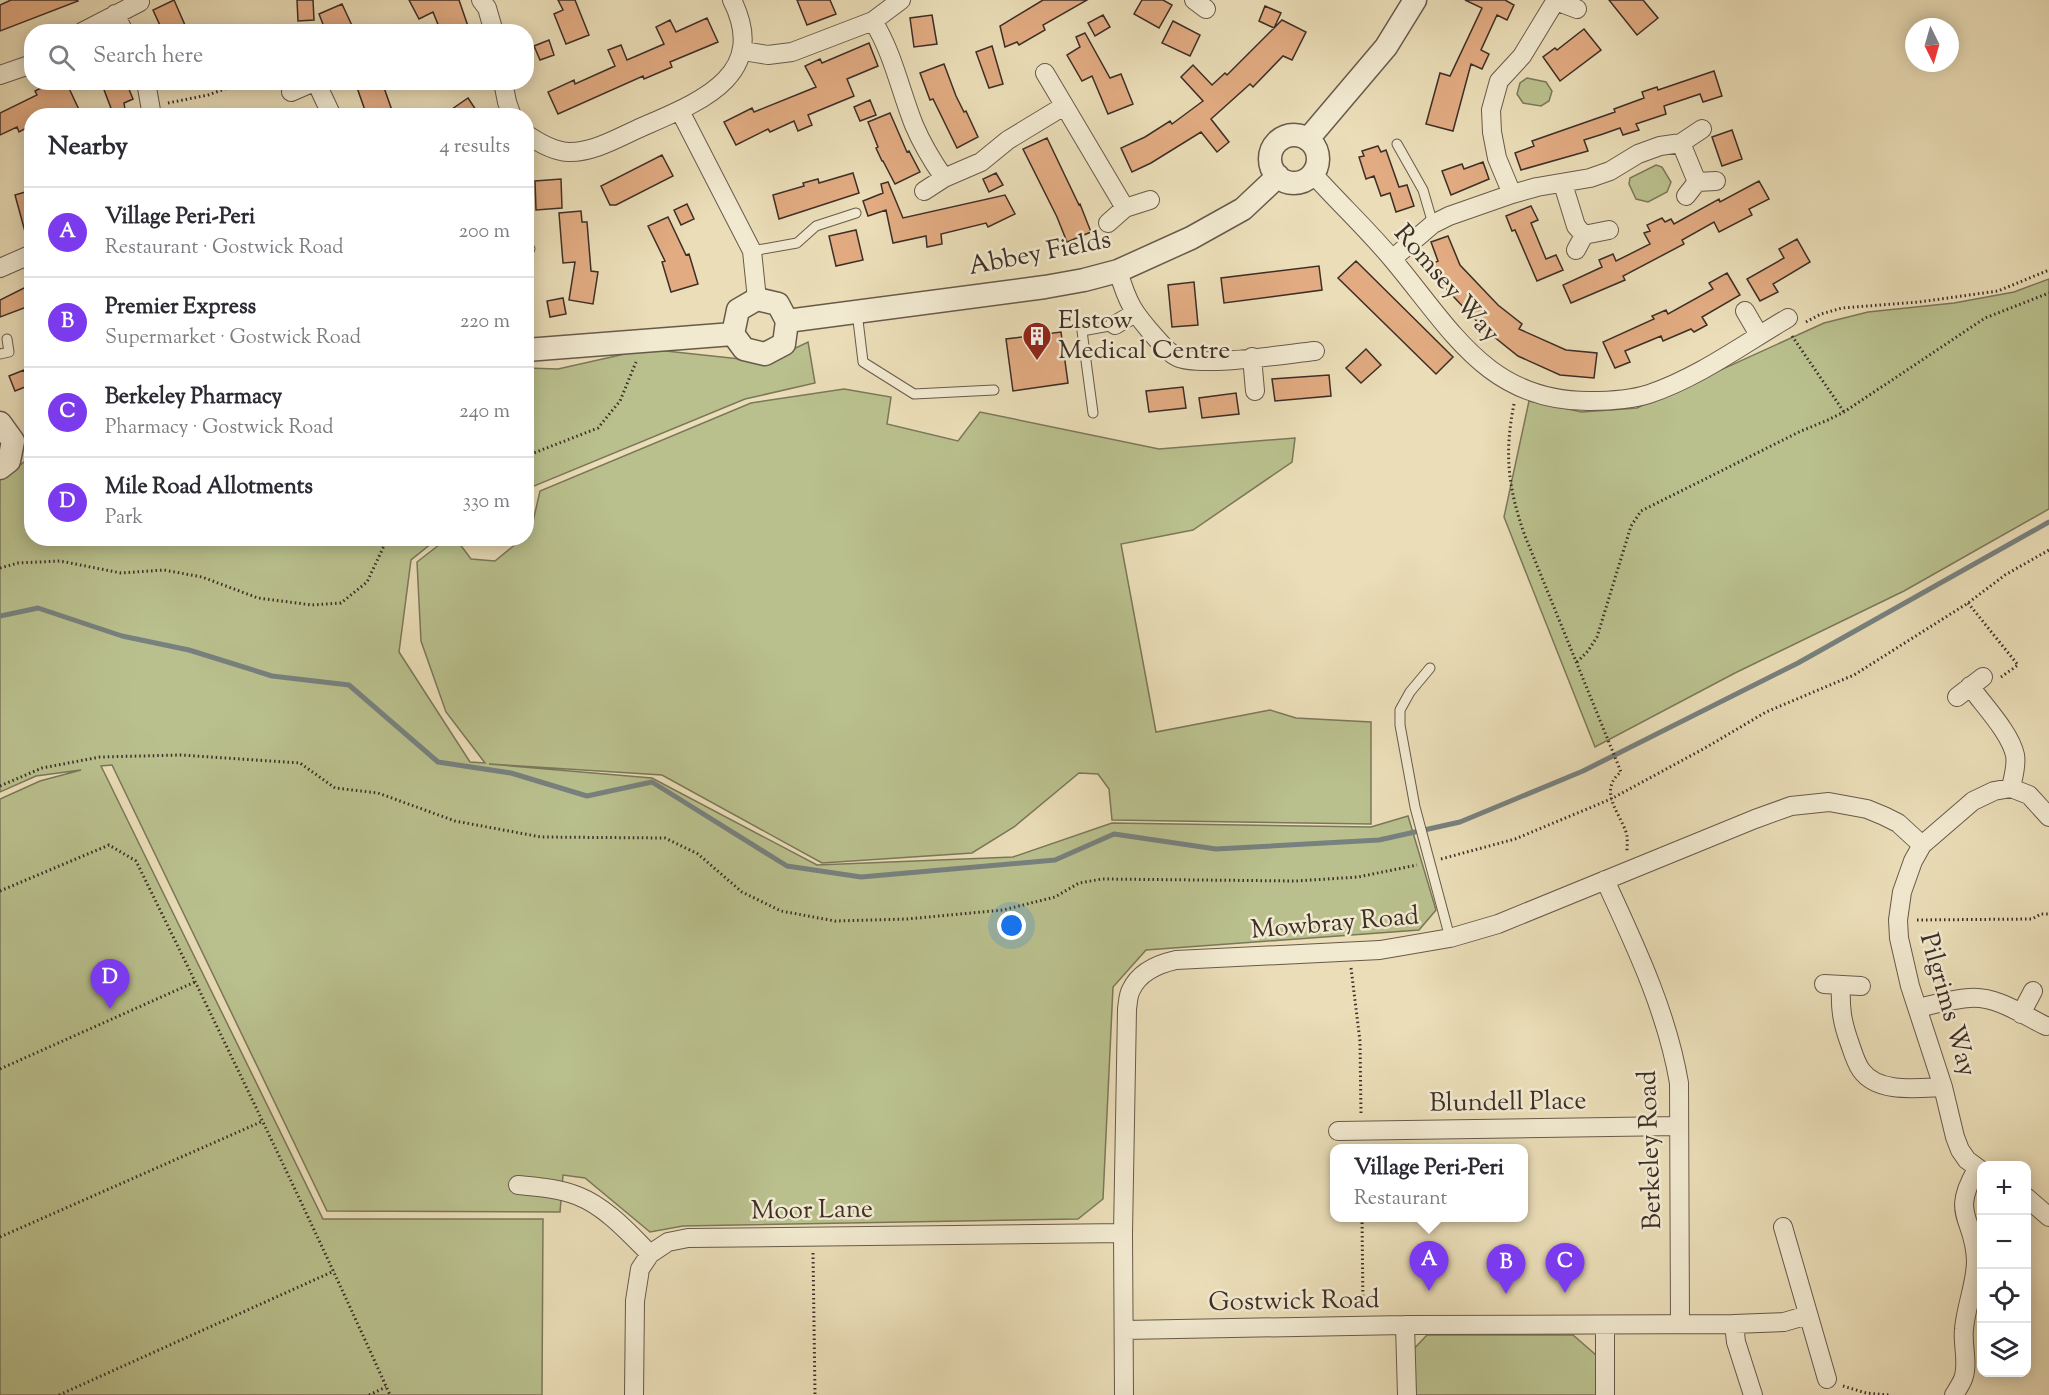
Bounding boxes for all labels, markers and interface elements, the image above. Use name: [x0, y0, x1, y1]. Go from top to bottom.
north arrow: [1905, 18, 1959, 72]
search box: [24, 24, 534, 90]
icon: search: [45, 41, 78, 74]
text: Search here: [93, 41, 203, 73]
text: Nearby: [48, 129, 128, 166]
text: 4 results: [439, 133, 510, 162]
text: Village Peri-Peri: [105, 202, 255, 234]
street label: Romsey Way: [1384, 217, 1508, 351]
text: A: [59, 218, 76, 247]
text: 200 m: [459, 218, 510, 247]
street label: Abbey Fields: [966, 222, 1114, 286]
text: Restaurant · Gostwick Road: [105, 234, 344, 263]
text: Premier Express: [105, 292, 256, 324]
place label: Elstow Medical Centre: [1058, 303, 1230, 370]
text: B: [61, 308, 74, 337]
text: 220 m: [460, 308, 510, 337]
building icon: Elstow Medical Centre: [1021, 320, 1053, 362]
text: Supermarket · Gostwick Road: [105, 324, 361, 353]
text: Berkeley Pharmacy: [105, 382, 282, 414]
text: C: [59, 398, 76, 427]
text: 240 m: [459, 398, 510, 427]
text: Pharmacy · Gostwick Road: [105, 414, 334, 443]
text: Mile Road Allotments: [105, 472, 313, 504]
text: D: [60, 488, 75, 517]
text: 330 m: [463, 488, 510, 517]
text: Park: [105, 504, 143, 533]
street label: Mowbray Road: [1249, 898, 1421, 950]
your location: [997, 911, 1026, 940]
street label: Pilgrims Way: [1909, 929, 1985, 1081]
pin: D: [90, 960, 130, 1009]
street label: Berkeley Road: [1630, 1069, 1672, 1230]
street label: Blundell Place: [1429, 1083, 1587, 1123]
popup: [1330, 1144, 1528, 1222]
text: Village Peri-Peri: [1354, 1153, 1504, 1185]
map controls: [1977, 1161, 2031, 1377]
button: +: [1977, 1161, 2031, 1215]
text: Restaurant: [1354, 1185, 1447, 1214]
street label: Moor Lane: [751, 1191, 873, 1231]
button: −: [1977, 1215, 2031, 1269]
pin: A: [1410, 1242, 1448, 1291]
pin: B: [1486, 1244, 1526, 1294]
pin: C: [1546, 1244, 1584, 1293]
button: locate: [1977, 1269, 2031, 1323]
street label: Gostwick Road: [1208, 1282, 1380, 1322]
button: layers: [1977, 1323, 2031, 1377]

